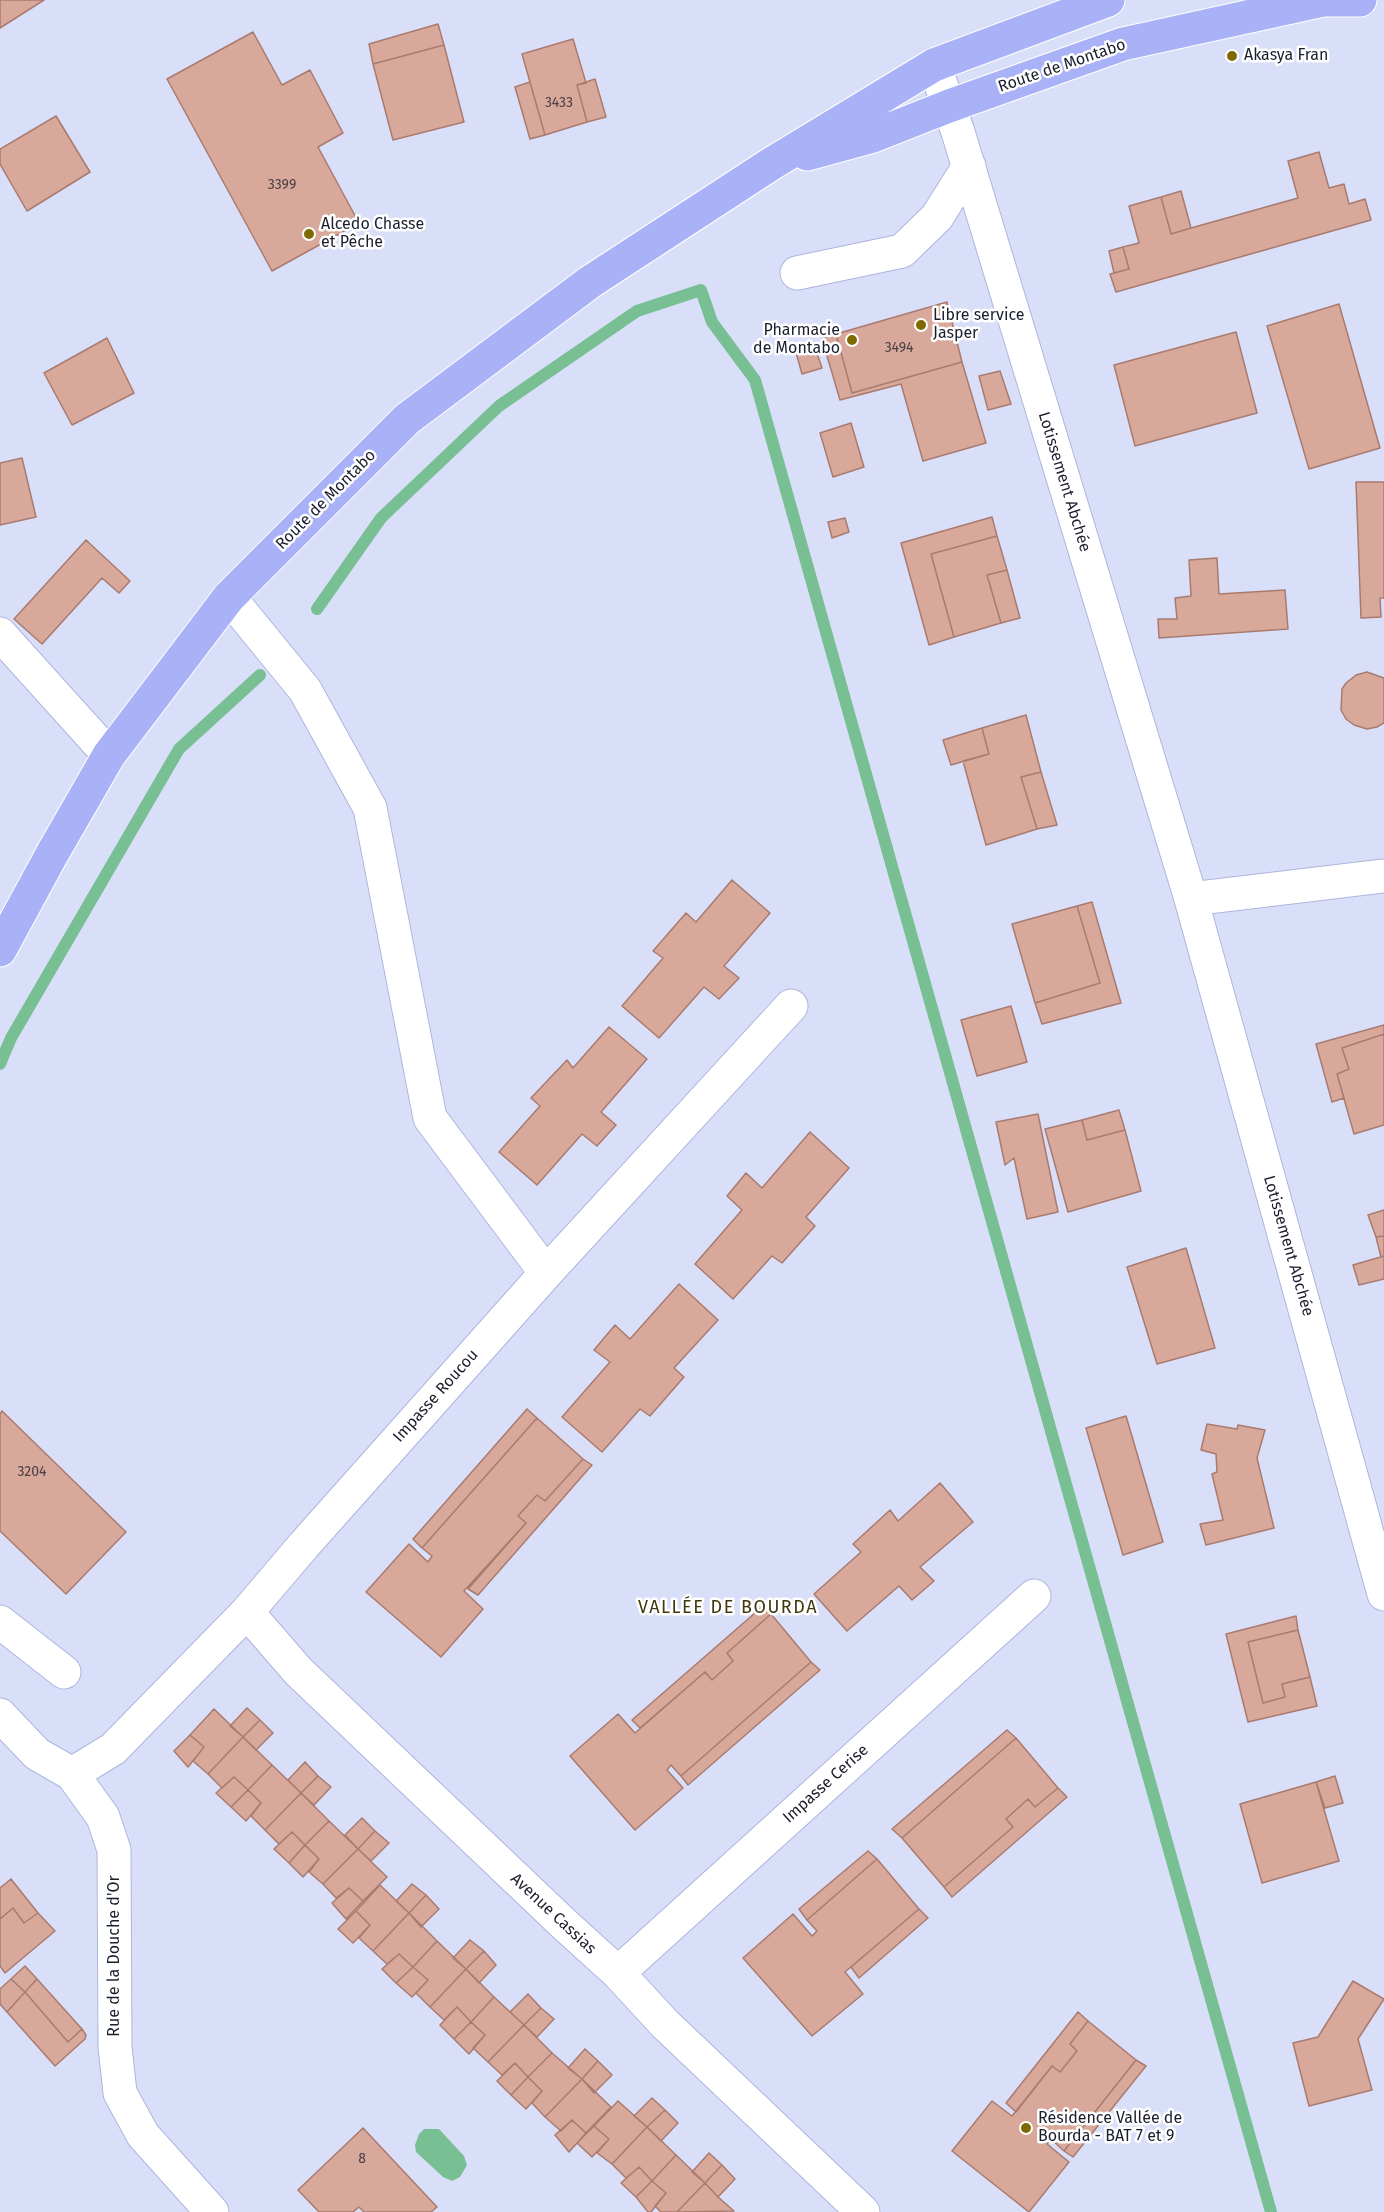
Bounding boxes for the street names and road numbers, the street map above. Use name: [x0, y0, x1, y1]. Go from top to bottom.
street label: Route de Montabo: [996, 35, 1128, 97]
street label: Lotissement Abchée: [1034, 410, 1094, 554]
street label: Route de Montabo: [272, 446, 380, 554]
street label: Lotissement Abchée: [1259, 1173, 1317, 1319]
street label: Impasse Roucou: [389, 1346, 483, 1446]
street label: Impasse Cerise: [779, 1741, 873, 1827]
street label: Avenue Cassias: [506, 1869, 600, 1959]
street label: Rue de la Douche d'Or: [105, 1875, 125, 2037]

